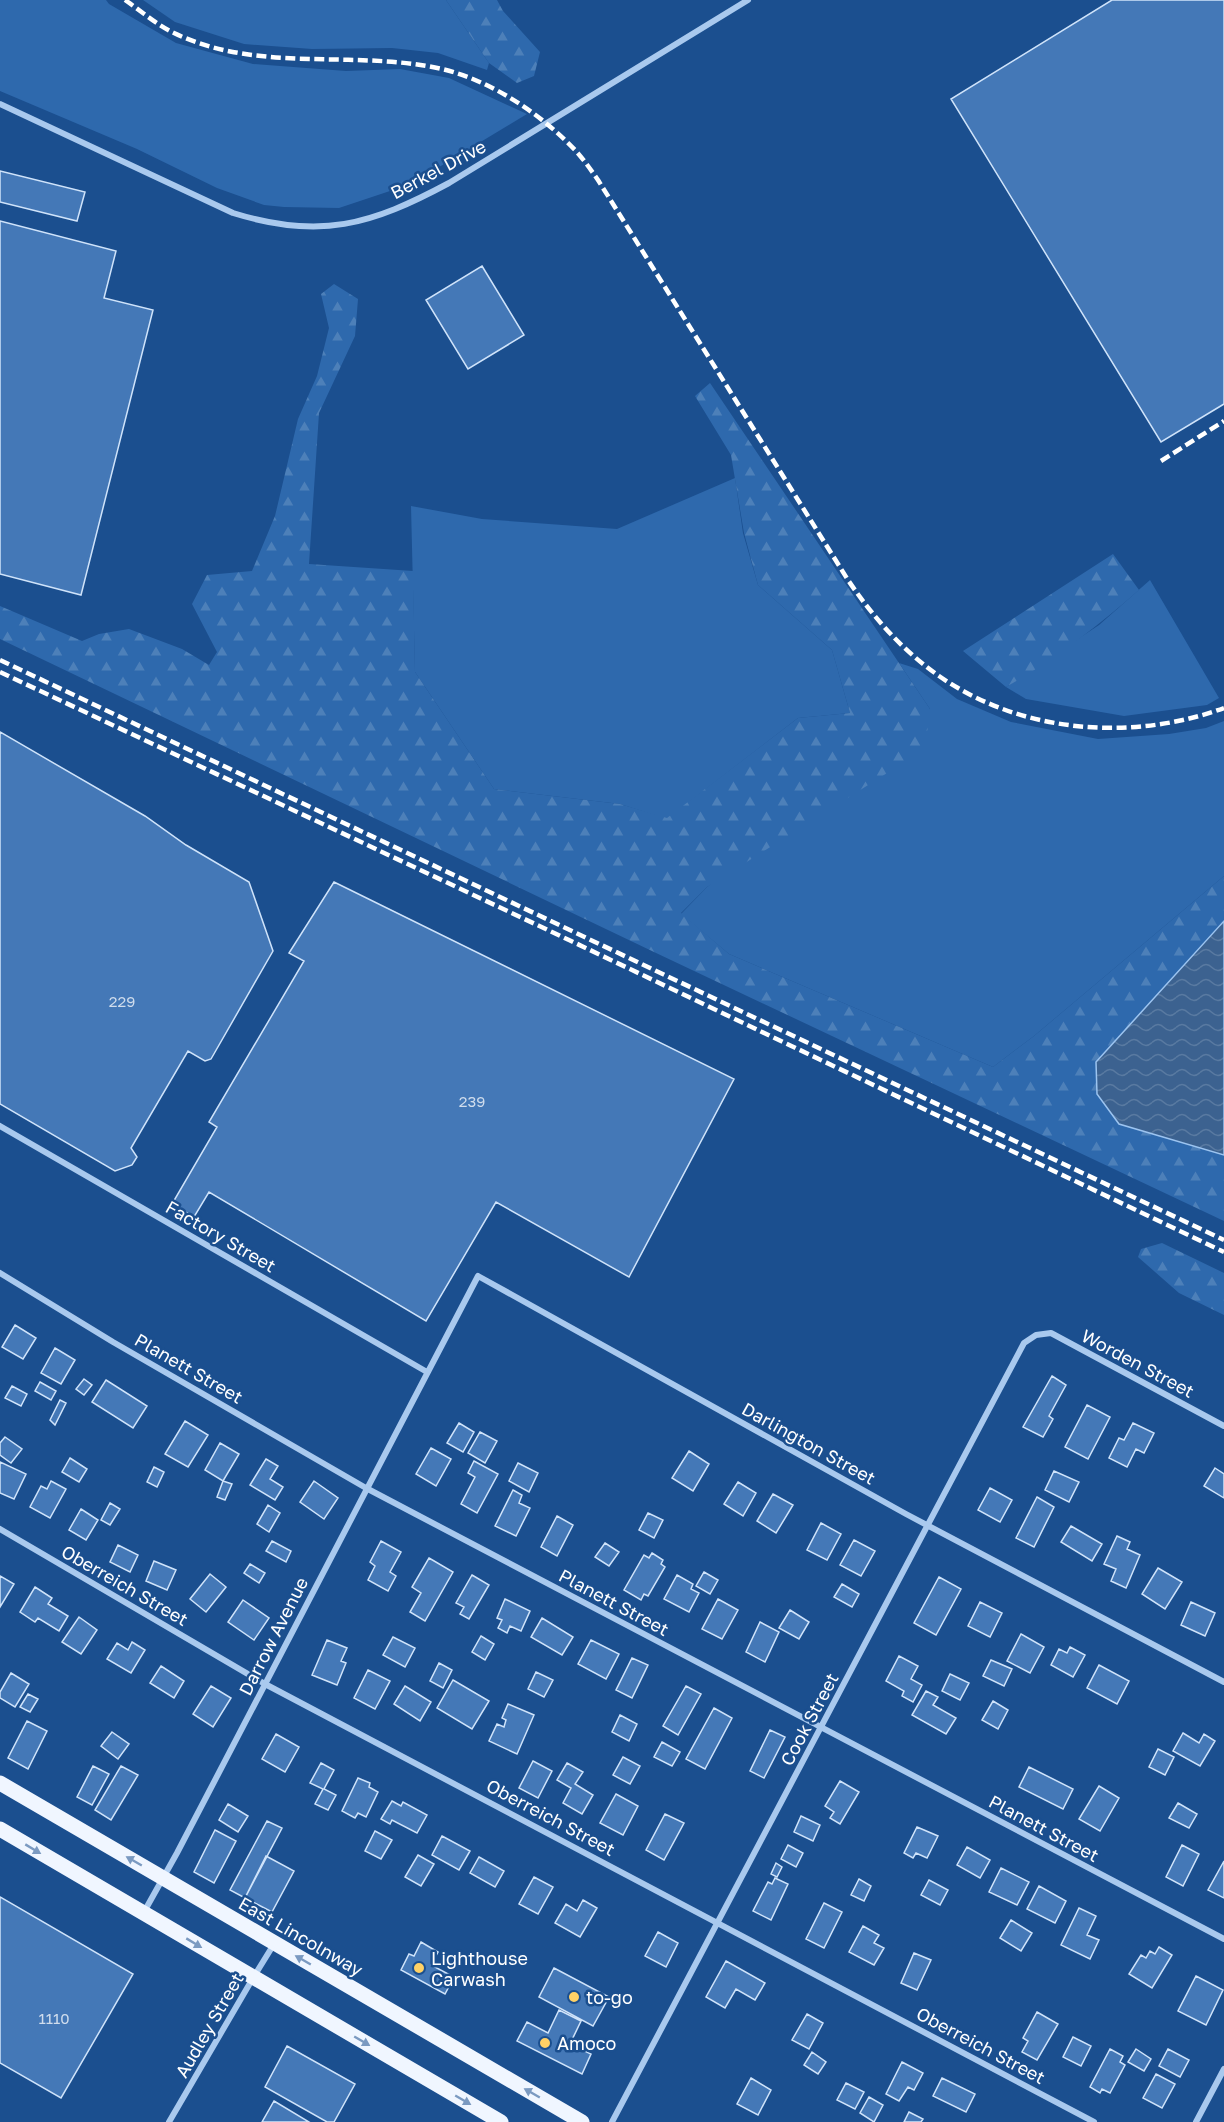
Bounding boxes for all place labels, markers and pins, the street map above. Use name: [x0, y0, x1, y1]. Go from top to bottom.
place label: Lighthouse Carwash: [431, 1947, 528, 1990]
marker: Lighthouse Carwash: [412, 1961, 426, 1975]
place label: to-go: [586, 1986, 633, 2008]
marker: to-go: [567, 1990, 581, 2004]
place label: Amoco: [557, 2032, 616, 2054]
marker: Amoco: [538, 2036, 552, 2050]

